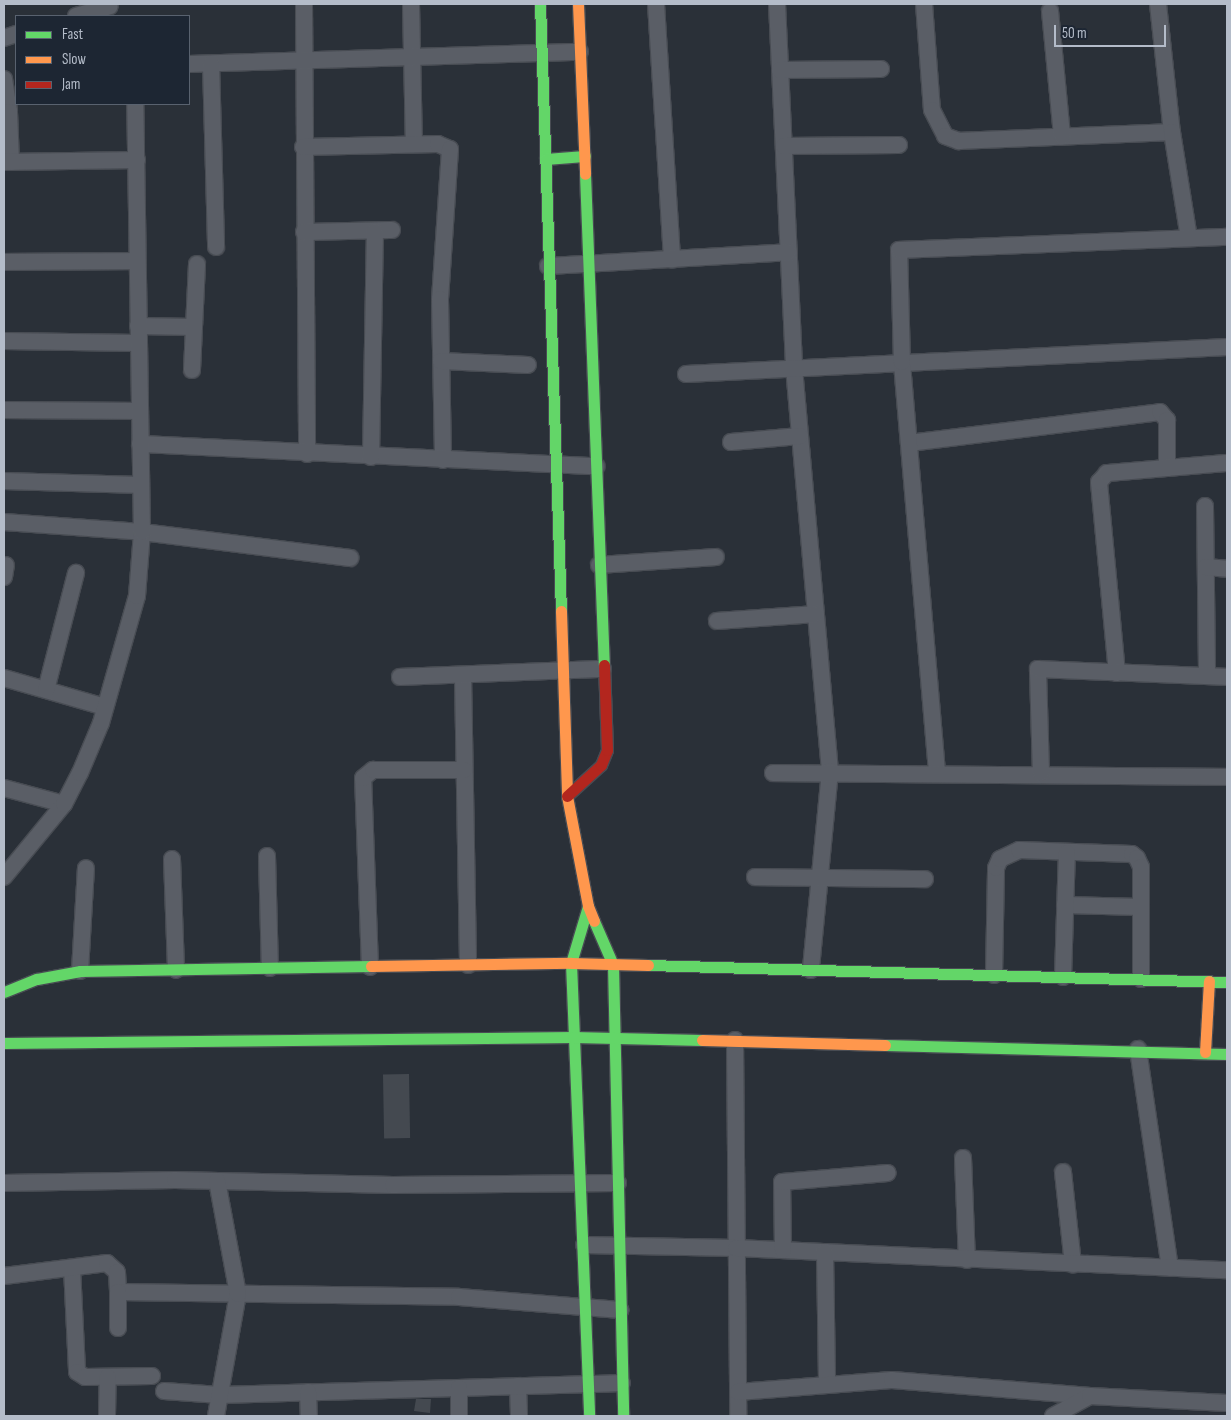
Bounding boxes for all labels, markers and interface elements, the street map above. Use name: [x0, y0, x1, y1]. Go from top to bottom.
legend: [15, 15, 190, 105]
scale bar: [1056, 15, 1168, 47]
text: 50 m: [1062, 24, 1087, 43]
text: Fast: [62, 25, 83, 44]
text: Slow: [62, 50, 86, 69]
text: Jam: [62, 75, 80, 94]

